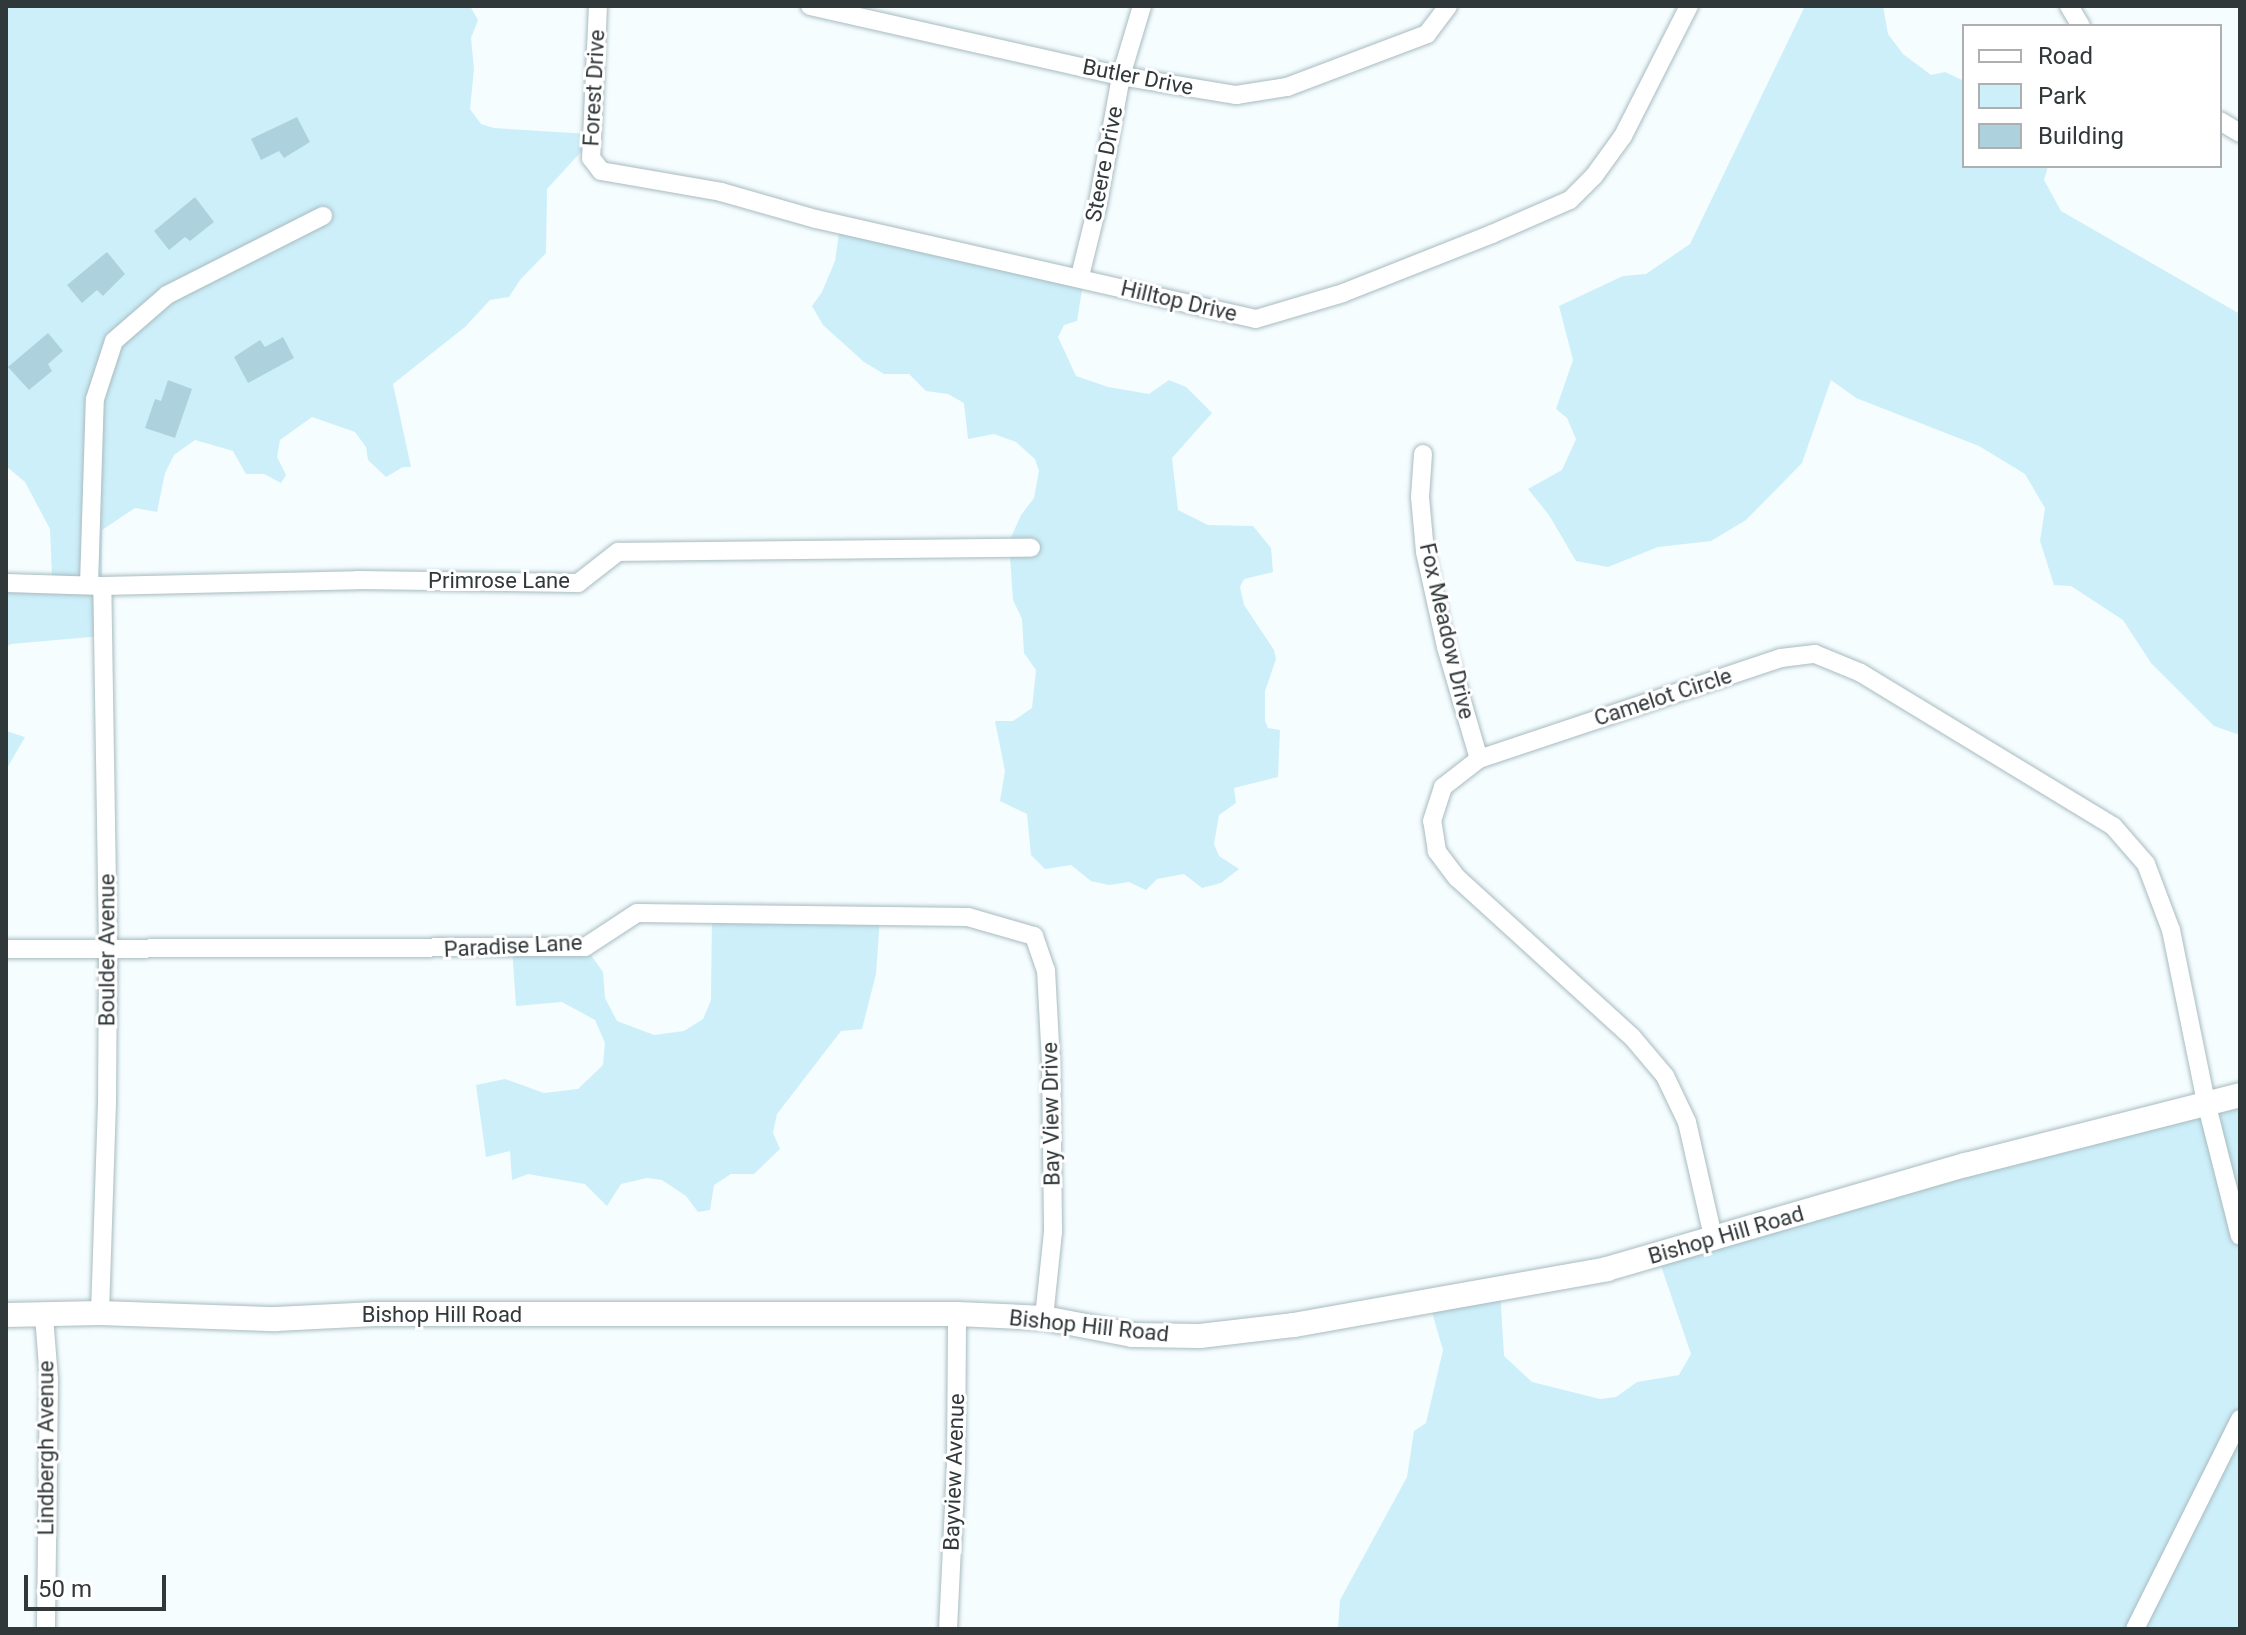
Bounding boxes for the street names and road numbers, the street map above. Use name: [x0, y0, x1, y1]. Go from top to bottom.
street label: Forest Drive: [578, 29, 610, 147]
street label: Butler Drive: [1080, 53, 1196, 101]
street label: Steere Drive: [1080, 104, 1128, 224]
street label: Hilltop Drive: [1118, 275, 1240, 327]
street label: Fox Meadow Drive: [1414, 540, 1480, 722]
street label: Primrose Lane: [428, 568, 570, 594]
street label: Camelot Circle: [1591, 662, 1735, 732]
street label: Boulder Avenue: [94, 874, 120, 1026]
street label: Paradise Lane: [443, 929, 583, 963]
street label: Bay View Drive: [1037, 1042, 1065, 1186]
street label: Bishop Hill Road: [1645, 1200, 1807, 1270]
street label: Bishop Hill Road: [362, 1302, 522, 1328]
street label: Bishop Hill Road: [1008, 1304, 1170, 1348]
street label: Lindbergh Avenue: [33, 1361, 59, 1535]
street label: Bayview Avenue: [938, 1393, 970, 1551]

